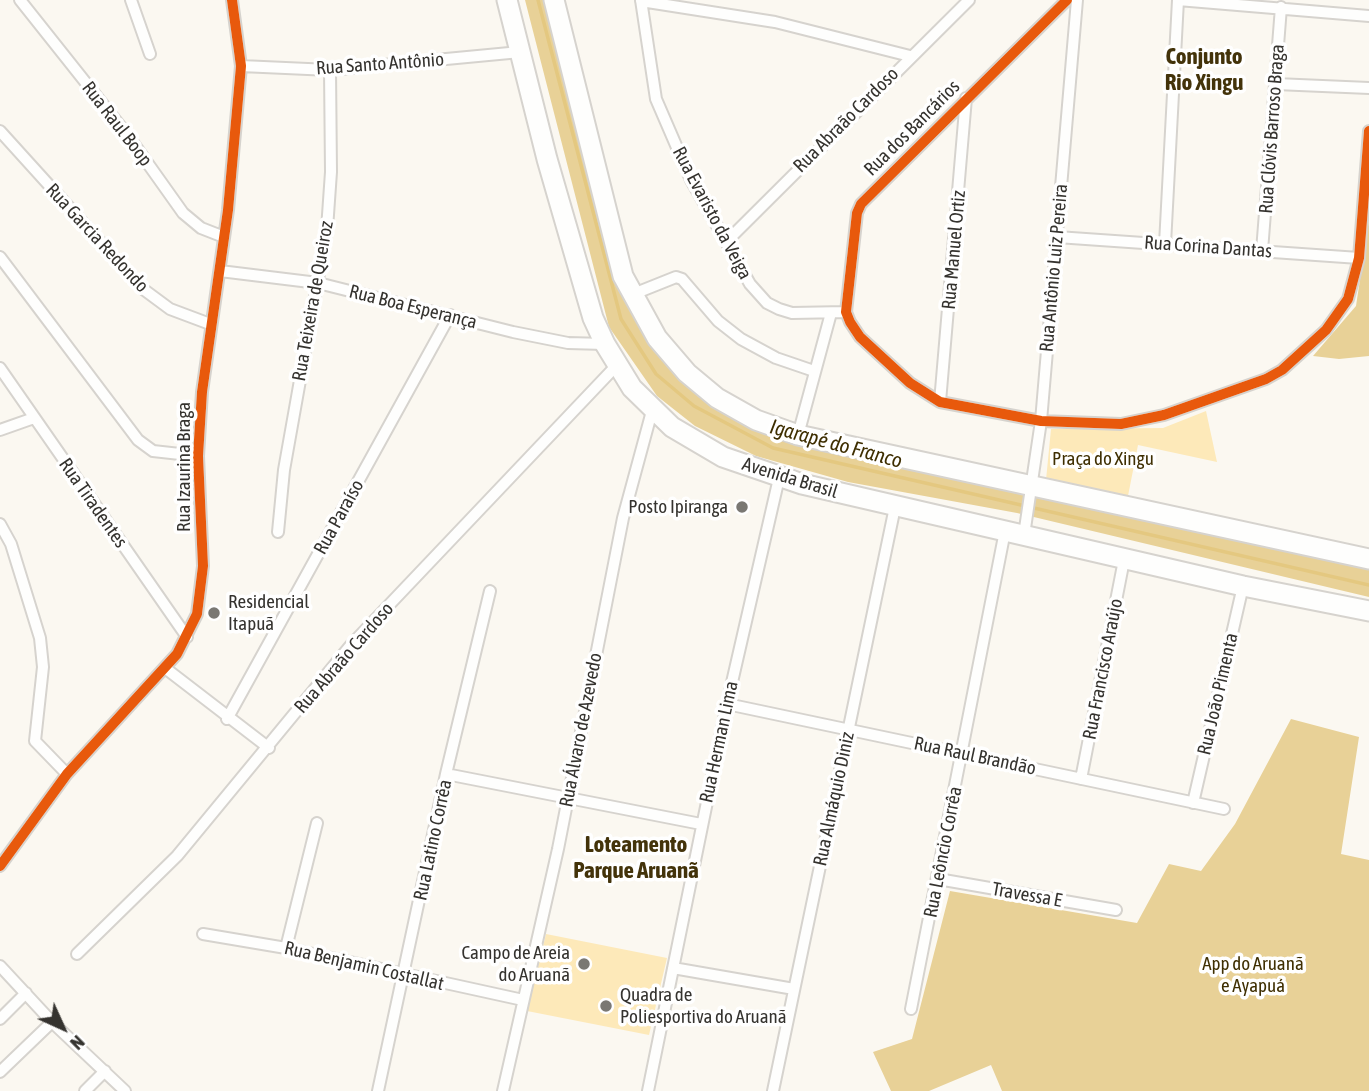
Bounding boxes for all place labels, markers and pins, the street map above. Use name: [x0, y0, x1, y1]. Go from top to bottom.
place label: Posto Ipiranga: [628, 496, 728, 518]
marker: Posto Ipiranga: [734, 499, 750, 515]
place label: Residencial Itapuã: [228, 591, 309, 635]
marker: Residencial Itapuã: [206, 605, 222, 621]
place label: Campo de Areia do Aruanã: [461, 942, 570, 986]
marker: Campo de Areia do Aruanã: [576, 956, 592, 972]
place label: Quadra de Poliesportiva do Aruanã: [620, 984, 787, 1028]
marker: Quadra de Poliesportiva do Aruanã: [598, 998, 614, 1014]

